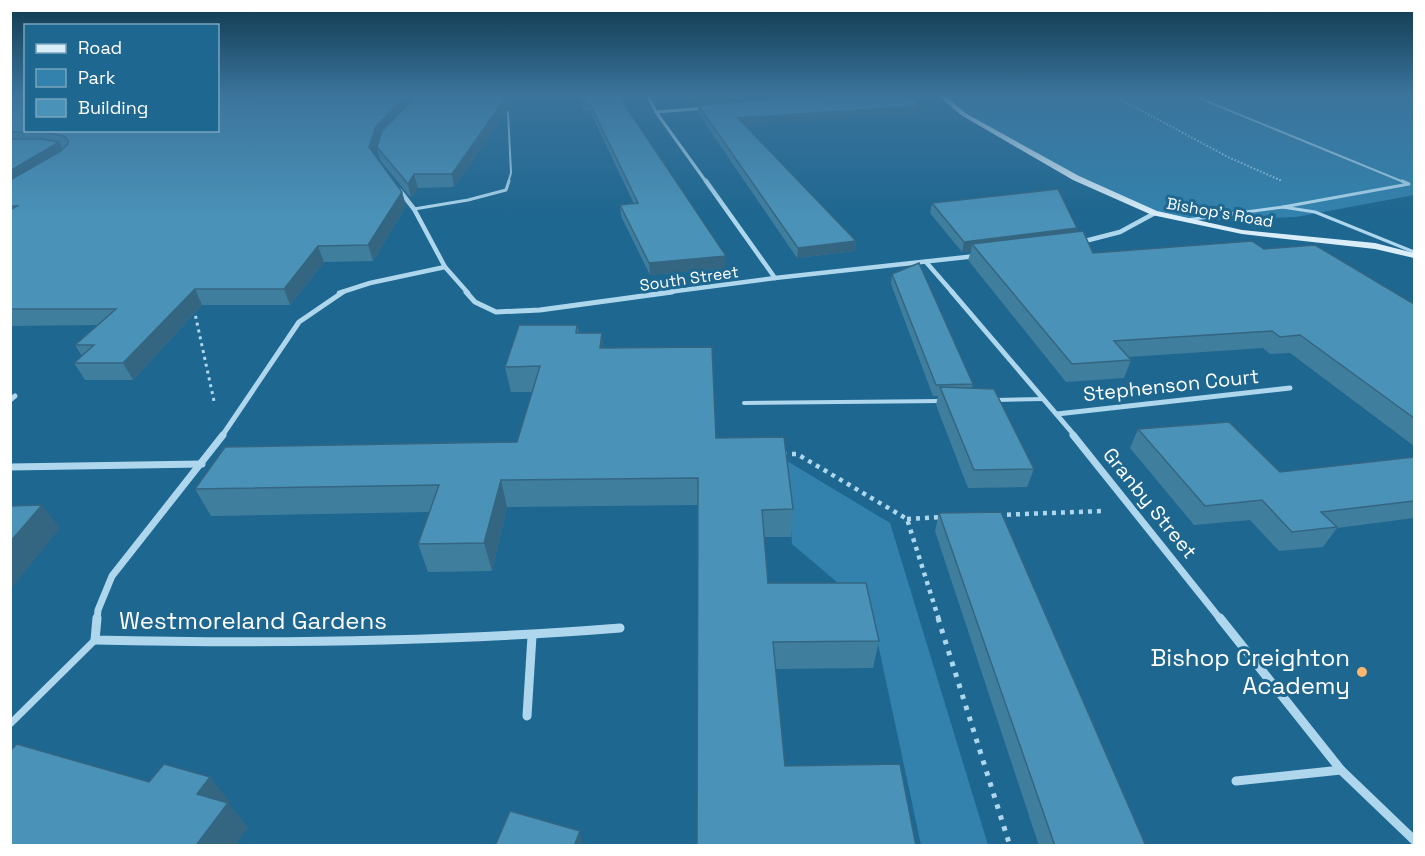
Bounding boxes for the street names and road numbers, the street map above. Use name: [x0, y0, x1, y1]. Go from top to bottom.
street label: Bishop's Road: [1165, 193, 1275, 232]
street label: South Street: [638, 261, 740, 296]
street label: Stephenson Court: [1082, 363, 1260, 407]
street label: Granby Street: [1097, 442, 1203, 564]
street label: Westmoreland Gardens: [119, 605, 387, 636]

